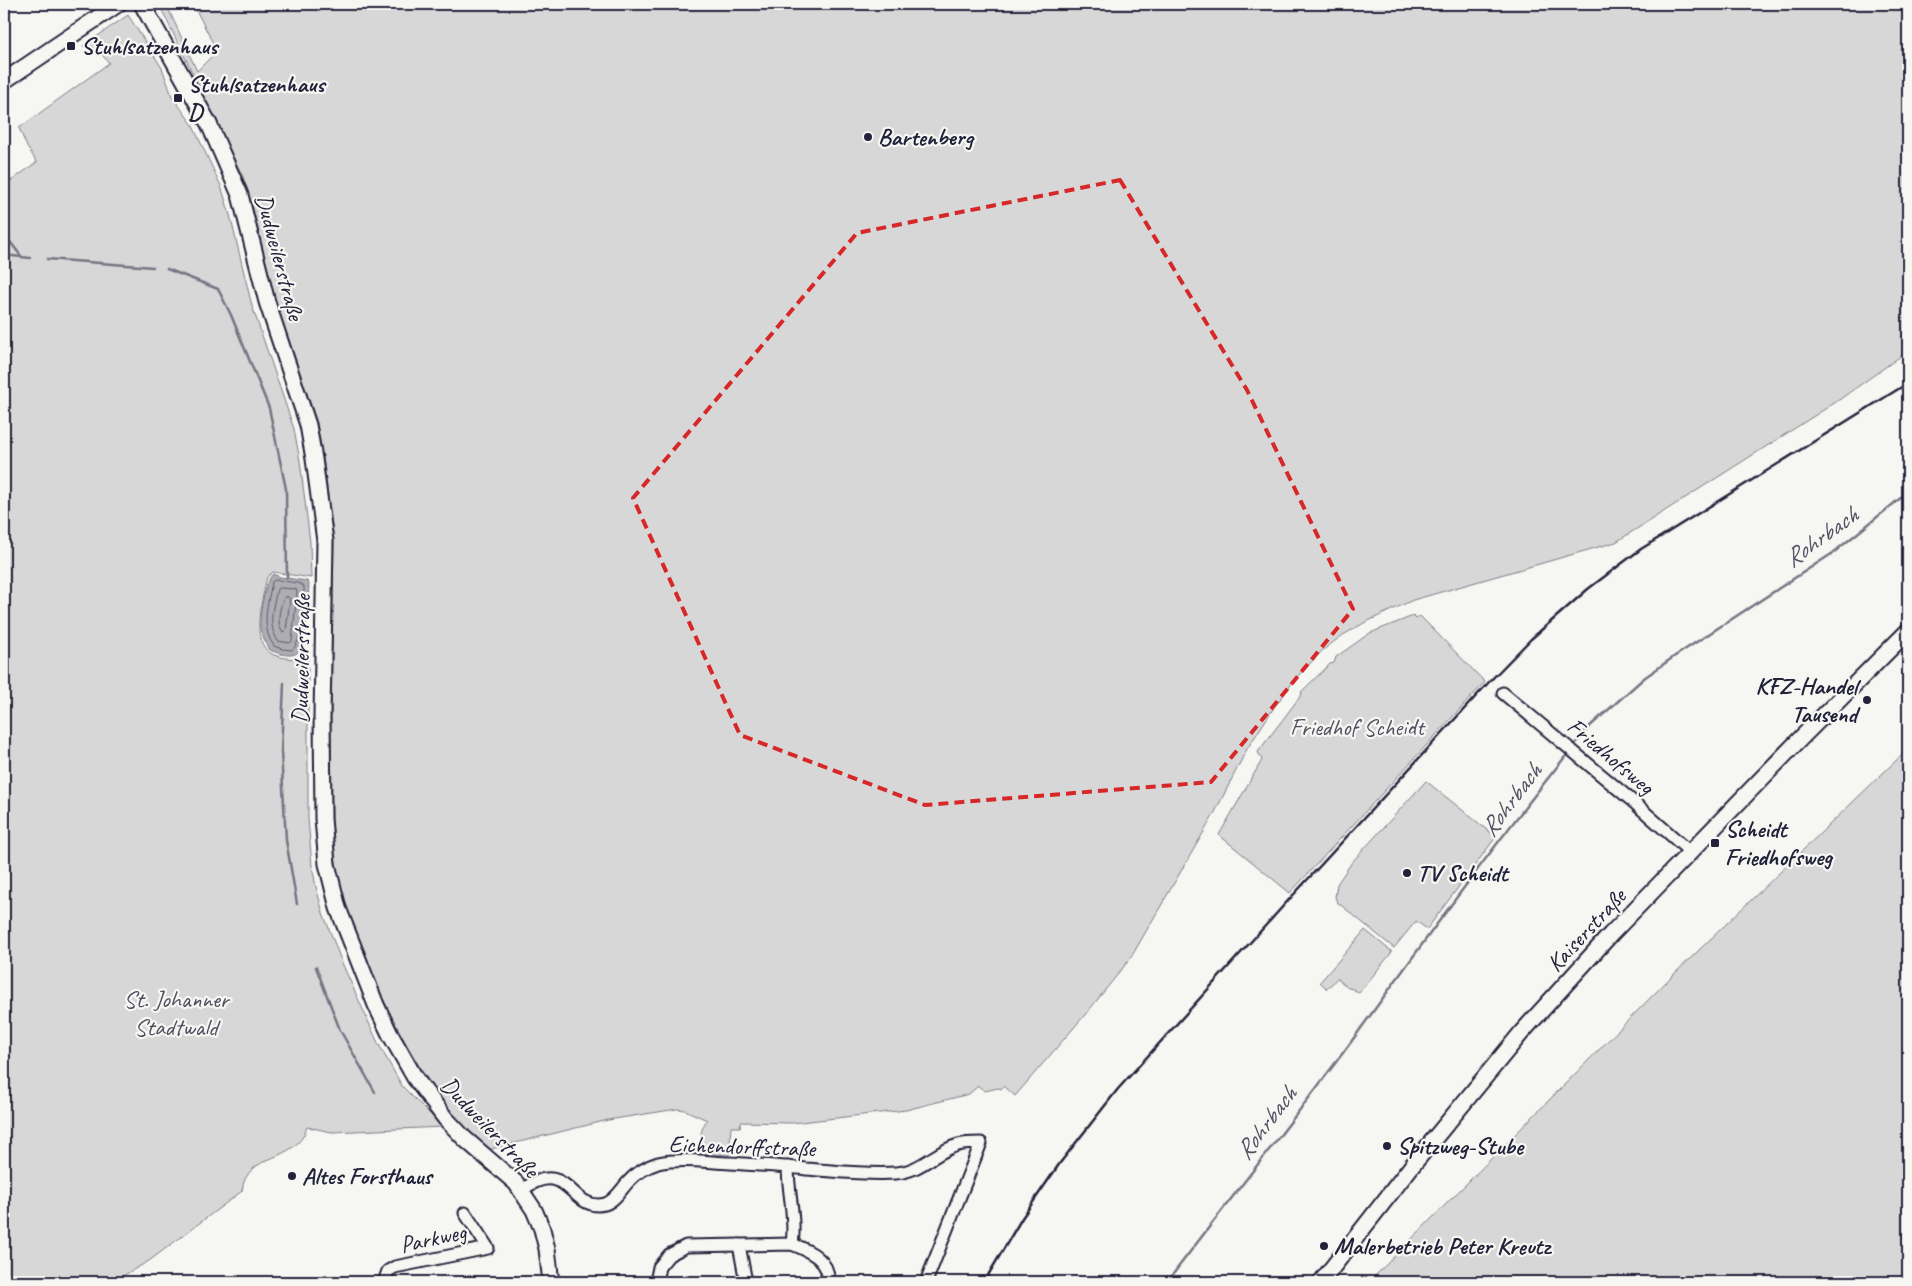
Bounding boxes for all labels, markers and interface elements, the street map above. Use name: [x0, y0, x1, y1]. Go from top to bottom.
place label: Stuhlsatzenhaus: [81, 31, 220, 61]
marker: Stuhlsatzenhaus: [65, 40, 77, 52]
place label: Stuhlsatzenhaus D: [188, 69, 327, 127]
marker: Stuhlsatzenhaus D: [172, 92, 184, 104]
place label: Bartenberg: [878, 122, 975, 152]
marker: Bartenberg: [862, 131, 874, 143]
street label: Dudweilerstraße: [249, 191, 312, 325]
water label: Rohrbach: [1778, 498, 1866, 575]
street label: Dudweilerstraße: [285, 592, 317, 724]
place label: KFZ-Handel Tausend: [1755, 671, 1862, 729]
marker: KFZ-Handel Tausend: [1861, 694, 1873, 706]
street label: Friedhofsweg: [1561, 711, 1662, 802]
park label: Friedhof Scheidt: [1290, 712, 1426, 742]
water label: Rohrbach: [1473, 756, 1550, 843]
place label: Scheidt Friedhofsweg: [1725, 814, 1834, 872]
marker: Scheidt Friedhofsweg: [1709, 837, 1721, 849]
place label: TV Scheidt: [1417, 858, 1511, 888]
marker: TV Scheidt: [1401, 867, 1413, 879]
street label: Kaiserstraße: [1540, 880, 1634, 978]
park label: St. Johanner Stadtwald: [123, 984, 231, 1042]
street label: Dudweilerstraße: [434, 1070, 547, 1185]
water label: Rohrbach: [1228, 1079, 1305, 1166]
street label: Eichendorffstraße: [668, 1128, 818, 1164]
place label: Spitzweg-Stube: [1397, 1131, 1525, 1161]
marker: Spitzweg-Stube: [1381, 1140, 1393, 1152]
place label: Altes Forsthaus: [302, 1161, 434, 1191]
marker: Altes Forsthaus: [286, 1170, 298, 1182]
street label: Parkweg: [397, 1216, 470, 1260]
place label: Malerbetrieb Peter Kreutz: [1334, 1231, 1552, 1261]
marker: Malerbetrieb Peter Kreutz: [1318, 1240, 1330, 1252]

